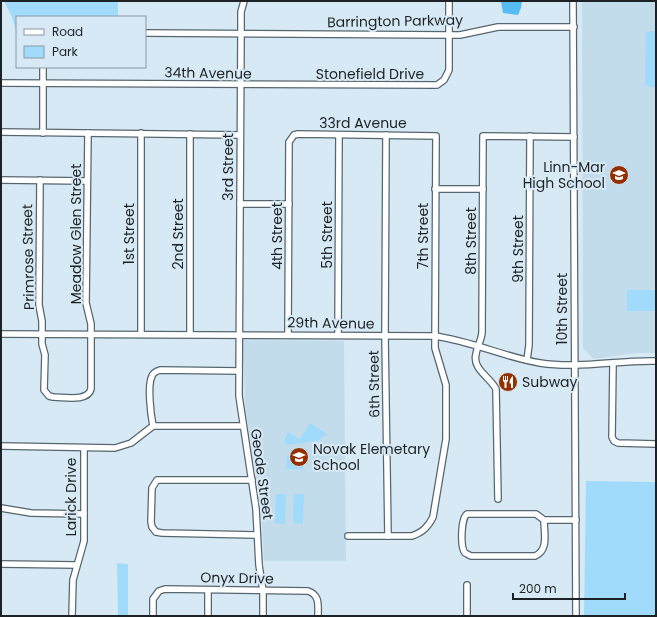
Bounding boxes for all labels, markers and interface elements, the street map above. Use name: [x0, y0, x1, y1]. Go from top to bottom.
street label: Barrington Parkway: [327, 10, 463, 32]
legend: [16, 16, 146, 68]
text: Road: [52, 23, 83, 40]
text: Park: [52, 43, 79, 60]
street label: 34th Avenue: [164, 62, 252, 84]
street label: Stonefield Drive: [316, 64, 425, 84]
street label: 33rd Avenue: [319, 113, 407, 133]
street label: 3rd Street: [218, 133, 238, 201]
place label: Linn-Mar High School: [523, 157, 605, 193]
street label: Meadow Glen Street: [66, 164, 86, 304]
school or university icon: Linn-Mar High School: [608, 164, 630, 186]
street label: 2nd Street: [168, 198, 188, 270]
street label: 5th Street: [317, 201, 337, 269]
street label: 4th Street: [267, 202, 287, 270]
street label: 1st Street: [119, 203, 139, 265]
street label: 7th Street: [413, 203, 433, 269]
street label: Primrose Street: [17, 204, 39, 310]
street label: 8th Street: [461, 207, 481, 275]
street label: 9th Street: [508, 215, 528, 283]
street label: 10th Street: [552, 273, 572, 345]
street label: 29th Avenue: [287, 312, 375, 334]
street label: 6th Street: [363, 350, 385, 418]
restaurant icon: Subway: [497, 371, 519, 393]
place label: Subway: [522, 372, 578, 392]
street label: Geode Street: [246, 427, 278, 521]
place label: Novak Elemetary School: [313, 439, 430, 475]
school or university icon: Novak Elemetary School: [288, 446, 310, 468]
street label: Larick Drive: [61, 457, 81, 536]
street label: Onyx Drive: [200, 567, 274, 589]
scale bar: [513, 575, 625, 601]
text: 200 m: [519, 580, 557, 597]

